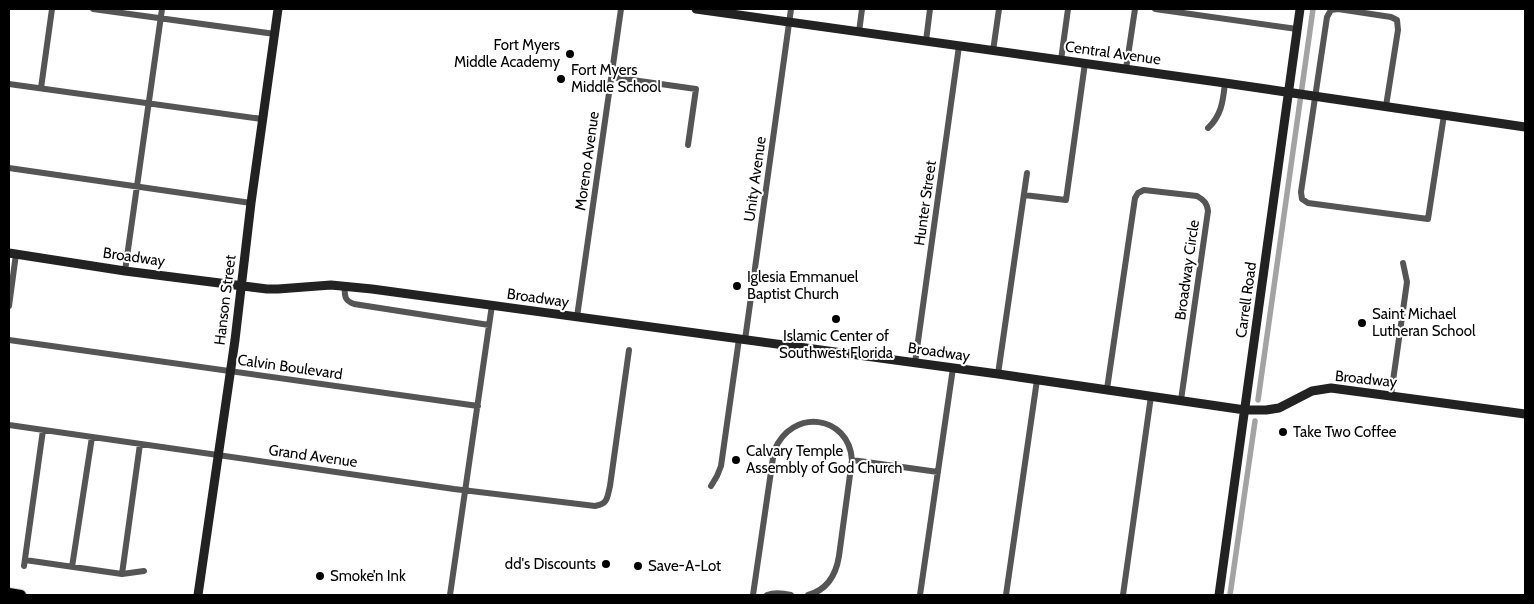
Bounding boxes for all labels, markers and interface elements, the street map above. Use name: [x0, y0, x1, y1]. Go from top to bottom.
place label: Fort Myers Middle Academy: [454, 36, 560, 71]
street label: Central Avenue: [1064, 37, 1162, 69]
marker: Fort Myers Middle Academy: [564, 48, 576, 60]
place label: Fort Myers Middle School: [571, 61, 662, 96]
marker: Fort Myers Middle School: [555, 73, 567, 85]
street label: Moreno Avenue: [571, 110, 603, 212]
street label: Unity Avenue: [740, 135, 770, 223]
street label: Hunter Street: [910, 159, 940, 247]
street label: Broadway Circle: [1171, 218, 1203, 321]
street label: Broadway: [102, 244, 167, 270]
street label: Hanson Street: [211, 254, 239, 346]
street label: Carrell Road: [1232, 261, 1260, 339]
place label: Iglesia Emmanuel Baptist Church: [747, 268, 859, 303]
marker: Iglesia Emmanuel Baptist Church: [731, 280, 743, 292]
street label: Broadway: [506, 285, 571, 311]
place label: Saint Michael Lutheran School: [1372, 305, 1476, 340]
marker: Islamic Center of Southwest Florida: [830, 313, 842, 325]
marker: Saint Michael Lutheran School: [1356, 317, 1368, 329]
place label: Islamic Center of Southwest Florida: [779, 327, 894, 362]
street label: Broadway: [907, 339, 972, 365]
street label: Calvin Boulevard: [236, 351, 344, 383]
street label: Broadway: [1334, 367, 1398, 391]
place label: Take Two Coffee: [1293, 423, 1397, 441]
marker: Take Two Coffee: [1277, 426, 1289, 438]
street label: Grand Avenue: [267, 441, 359, 471]
place label: Calvary Temple Assembly of God Church: [746, 442, 902, 477]
marker: Calvary Temple Assembly of God Church: [730, 454, 742, 466]
place label: dd's Discounts: [505, 555, 596, 573]
place label: Save-A-Lot: [648, 557, 721, 575]
marker: dd's Discounts: [600, 558, 612, 570]
marker: Save-A-Lot: [632, 560, 644, 572]
place label: Smoke’n Ink: [330, 567, 406, 585]
marker: Smoke’n Ink: [314, 570, 326, 582]

